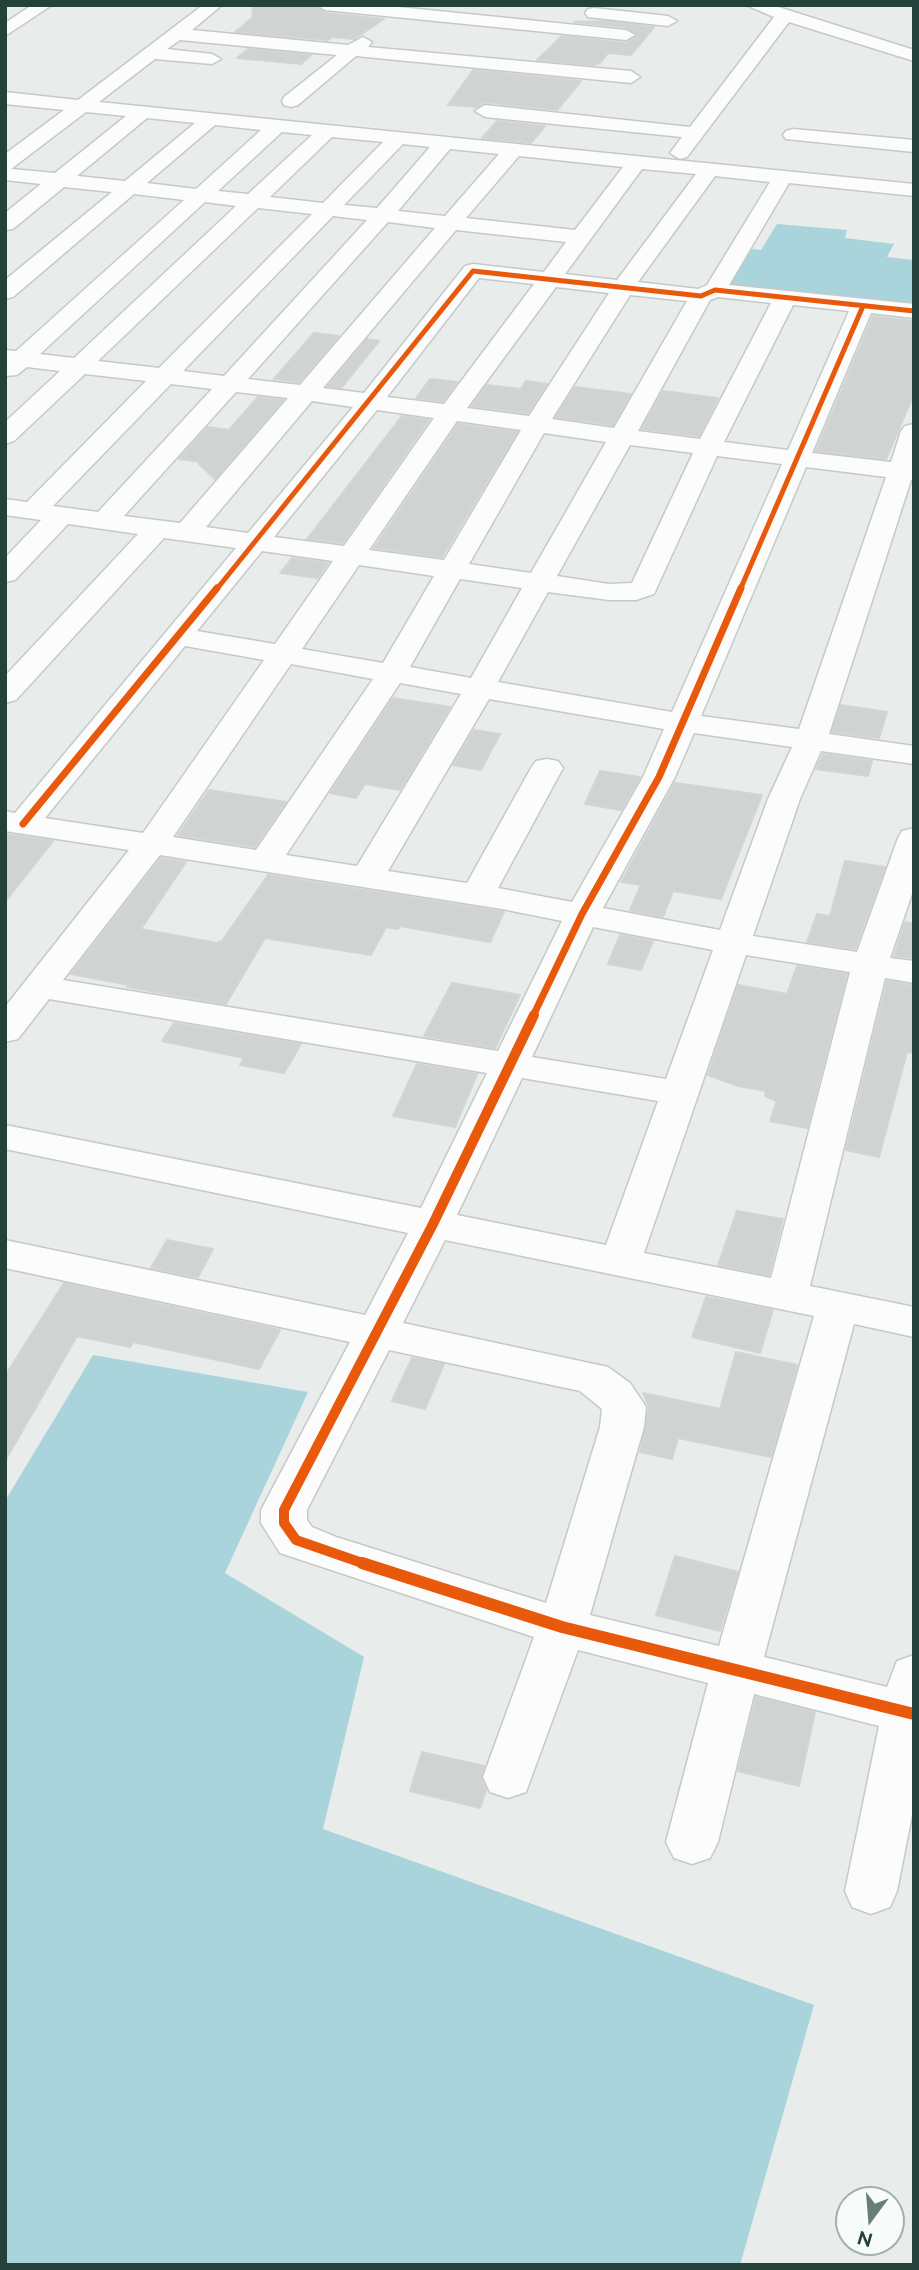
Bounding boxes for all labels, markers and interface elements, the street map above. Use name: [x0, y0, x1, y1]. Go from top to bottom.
north arrow: [835, 2186, 905, 2256]
text: N: [855, 2227, 875, 2252]

